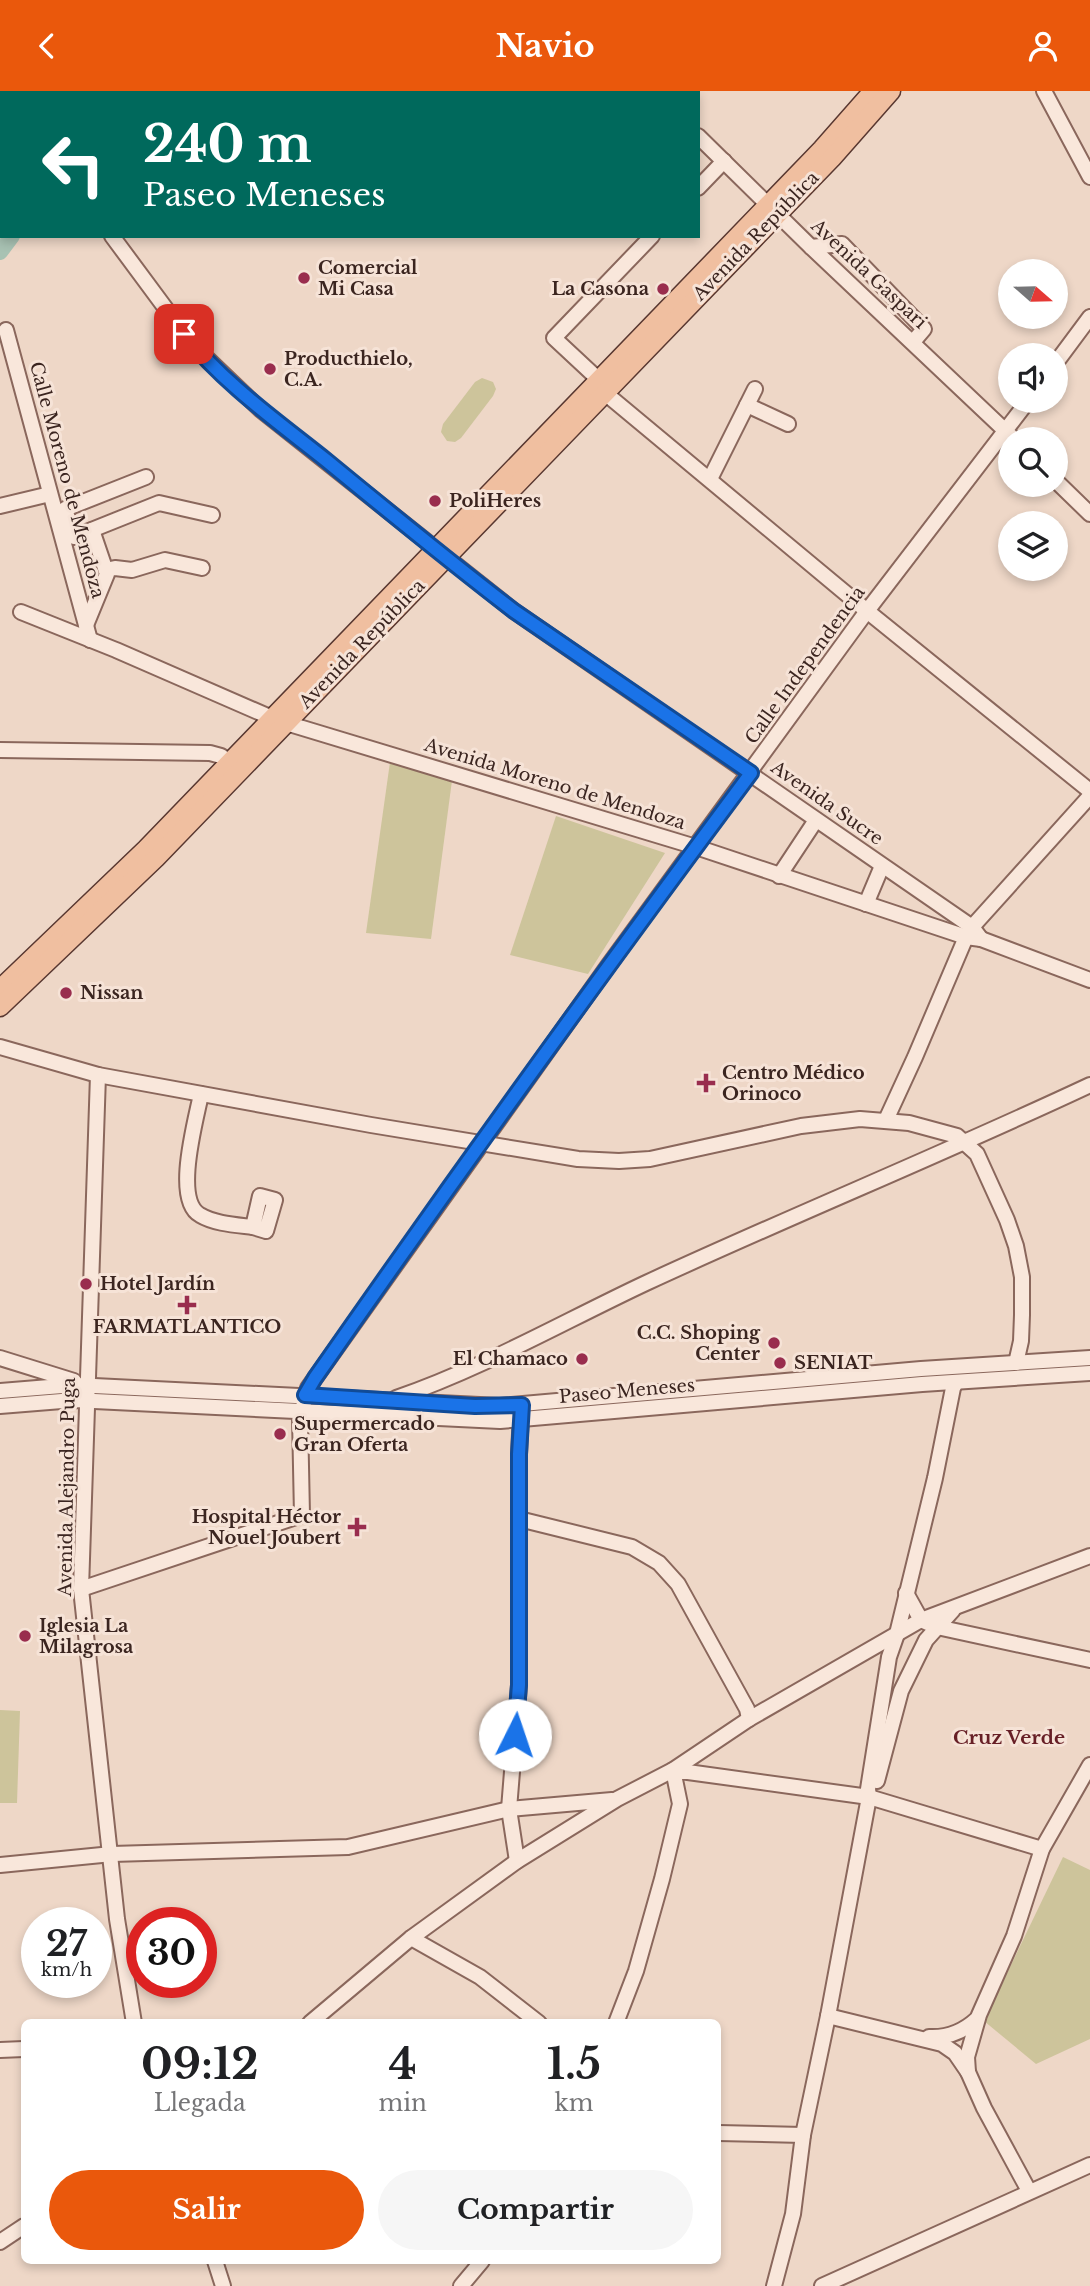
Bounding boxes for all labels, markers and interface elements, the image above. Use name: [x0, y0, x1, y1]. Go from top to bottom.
text: Navio: [495, 26, 595, 66]
icon: back: [28, 27, 66, 65]
icon: person: [1024, 27, 1062, 65]
text: 240 m: [143, 114, 312, 175]
icon: left: [28, 119, 119, 210]
street label: Avenida República: [688, 167, 823, 306]
text: Paseo Meneses: [143, 175, 386, 215]
street label: Avenida Gaspari: [806, 214, 931, 333]
place label: Comercial Mi Casa: [318, 257, 418, 300]
north arrow: [998, 259, 1068, 329]
map controls: [998, 259, 1068, 581]
marker: Comercial Mi Casa: [296, 270, 312, 286]
place label: La Casona: [551, 278, 650, 300]
marker: La Casona: [655, 281, 671, 297]
pin: [154, 304, 214, 364]
icon: arrive: [165, 315, 203, 353]
button: sound: [998, 343, 1068, 413]
place label: Producthielo, C.A.: [284, 348, 413, 391]
street label: Calle Moreno de Mendoza: [25, 359, 109, 601]
marker: Producthielo, C.A.: [262, 361, 278, 377]
button: search: [998, 427, 1068, 497]
place label: PoliHeres: [449, 490, 541, 512]
marker: PoliHeres: [427, 493, 443, 509]
button: layers: [998, 511, 1068, 581]
street label: Avenida República: [294, 575, 429, 714]
street label: Calle Independencia: [740, 582, 870, 748]
street label: Avenida Moreno de Mendoza: [421, 733, 688, 834]
street label: Avenida Sucre: [766, 756, 887, 850]
place label: Nissan: [80, 982, 143, 1004]
marker: Nissan: [58, 985, 74, 1001]
place label: Centro Médico Orinoco: [722, 1062, 865, 1105]
marker: Centro Médico Orinoco: [696, 1073, 716, 1093]
place label: Hotel Jardín: [100, 1273, 215, 1295]
marker: Hotel Jardín: [78, 1276, 94, 1292]
marker: FARMATLANTICO: [179, 1297, 195, 1313]
place label: FARMATLANTICO: [93, 1316, 281, 1338]
place label: C.C. Shoping Center: [637, 1322, 761, 1365]
marker: C.C. Shoping Center: [766, 1335, 782, 1351]
place label: El Chamaco: [453, 1348, 568, 1370]
marker: El Chamaco: [574, 1351, 590, 1367]
place label: SENIAT: [794, 1352, 873, 1374]
marker: SENIAT: [772, 1355, 788, 1371]
street label: Paseo Meneses: [558, 1374, 696, 1408]
street label: Avenida Alejandro Puga: [54, 1377, 80, 1598]
place label: Supermercado Gran Oferta: [294, 1413, 435, 1456]
marker: Supermercado Gran Oferta: [272, 1426, 288, 1442]
place label: Hospital Héctor Nouel Joubert: [192, 1506, 341, 1549]
marker: Hospital Héctor Nouel Joubert: [347, 1517, 367, 1537]
place label: Iglesia La Milagrosa: [39, 1615, 134, 1658]
marker: Iglesia La Milagrosa: [17, 1628, 33, 1644]
position arrow: [478, 1698, 552, 1772]
district label: Cruz Verde: [953, 1726, 1065, 1749]
speed limit sign: 30: [126, 1907, 217, 1998]
text: 27: [46, 1922, 87, 1965]
text: km/h: [41, 1959, 92, 1981]
text: 09:12: [141, 2038, 259, 2090]
text: 4: [389, 2038, 417, 2090]
text: 1.5: [547, 2038, 601, 2090]
text: Llegada: [154, 2089, 246, 2117]
text: min: [378, 2089, 427, 2117]
text: km: [554, 2089, 593, 2117]
button: Salir: [49, 2170, 364, 2250]
button: Compartir: [378, 2170, 693, 2250]

